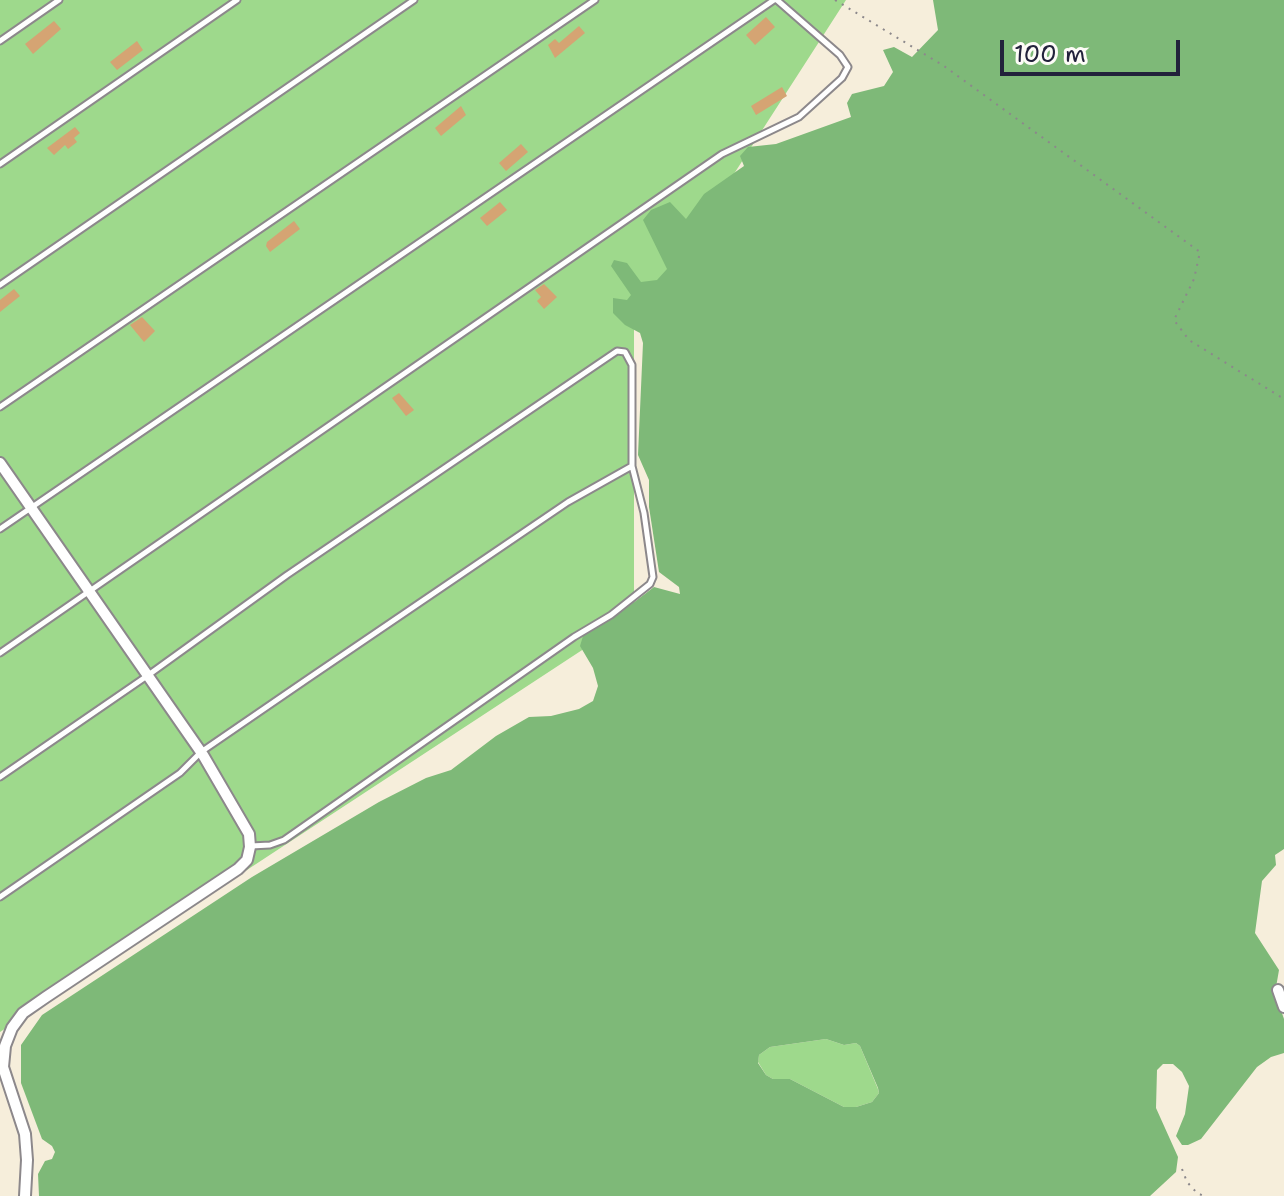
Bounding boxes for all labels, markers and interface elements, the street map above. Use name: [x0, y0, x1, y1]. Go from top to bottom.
scale bar: [1004, 24, 1184, 74]
text: 100 m: [1014, 38, 1086, 70]

